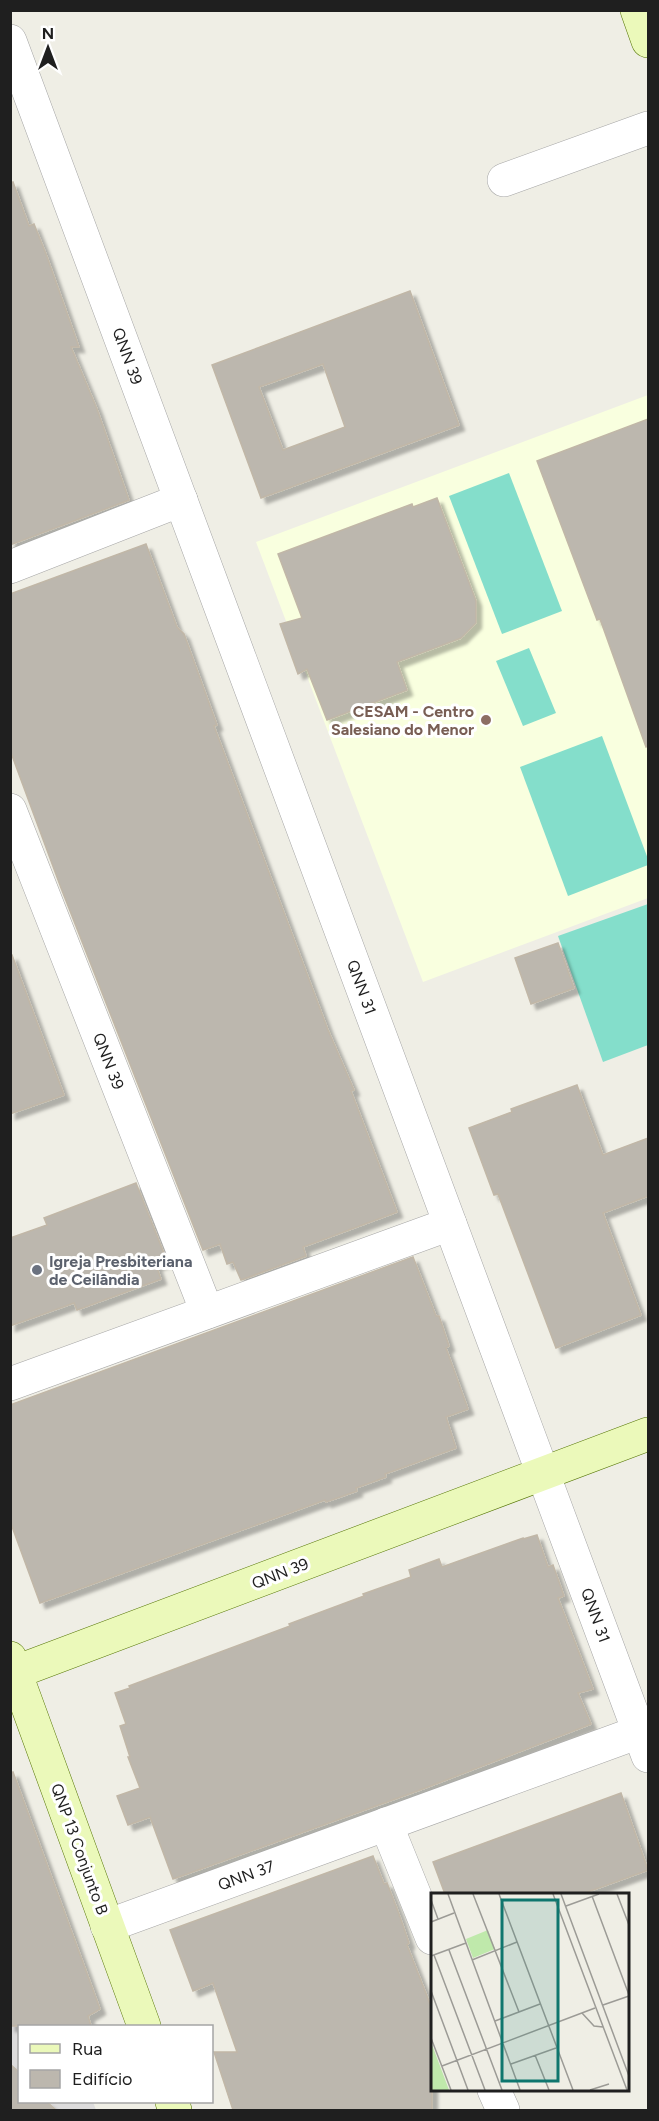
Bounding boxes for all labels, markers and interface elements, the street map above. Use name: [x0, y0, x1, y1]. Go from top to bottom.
north arrow: [18, 18, 78, 78]
text: N: [42, 24, 54, 43]
street label: QNN 39: [109, 325, 147, 387]
place label: CESAM - Centro Salesiano do Menor: [331, 702, 474, 739]
marker: CESAM - Centro Salesiano do Menor: [479, 713, 493, 727]
street label: QNN 31: [343, 957, 380, 1017]
street label: QNN 39: [89, 1030, 128, 1092]
place label: Igreja Presbiteriana de Ceilândia: [49, 1252, 192, 1289]
marker: Igreja Presbiteriana de Ceilândia: [30, 1263, 44, 1277]
street label: QNN 39: [249, 1554, 311, 1593]
street label: QNN 31: [577, 1585, 614, 1645]
street label: QNP 13 Conjunto B: [47, 1781, 112, 1918]
street label: QNN 37: [215, 1856, 277, 1894]
inset map: [431, 1893, 629, 2091]
legend: [18, 2025, 213, 2103]
text: Rua: [72, 2038, 103, 2060]
text: Edifício: [72, 2068, 133, 2090]

